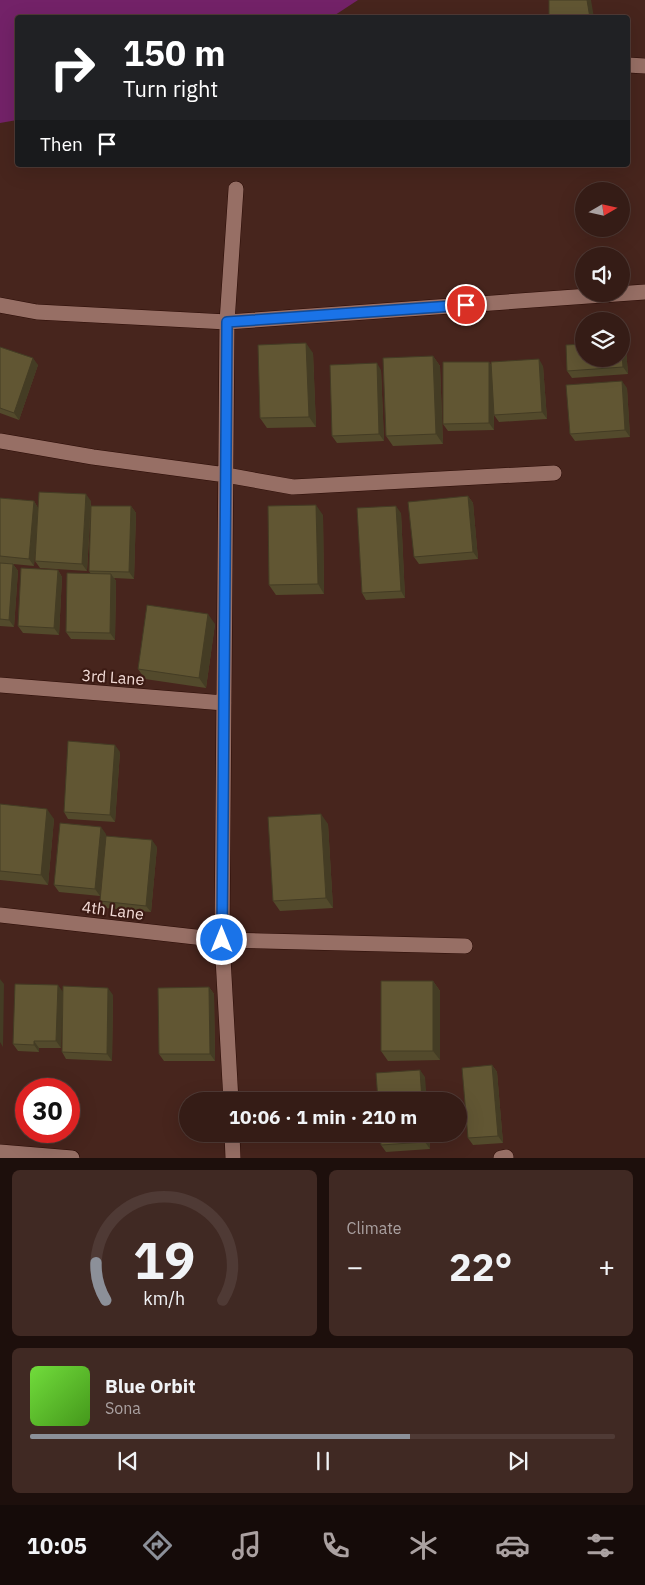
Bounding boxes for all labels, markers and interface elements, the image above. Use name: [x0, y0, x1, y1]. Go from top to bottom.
text: 150 m: [123, 30, 226, 76]
icon: right: [40, 35, 105, 100]
text: Turn right: [123, 74, 218, 103]
icon: arrive: [93, 130, 121, 158]
text: Then: [40, 132, 83, 156]
north arrow: [575, 182, 630, 238]
map controls: [575, 182, 630, 367]
button: sound: [575, 247, 630, 302]
pin: [445, 284, 487, 326]
icon: arrive: [452, 291, 480, 319]
button: layers: [575, 312, 630, 367]
street label: 3rd Lane: [81, 665, 145, 689]
street label: 4th Lane: [81, 896, 145, 924]
position arrow: [195, 913, 247, 965]
speed limit sign: 30: [15, 1078, 80, 1143]
text: 10:06 · 1 min · 210 m: [229, 1105, 417, 1129]
text: Climate: [347, 1218, 402, 1238]
text: 19: [133, 1226, 195, 1293]
text: 22°: [449, 1242, 512, 1291]
text: −: [347, 1248, 363, 1285]
text: +: [598, 1248, 615, 1285]
text: km/h: [143, 1287, 185, 1310]
text: Blue Orbit: [105, 1374, 195, 1398]
text: Sona: [105, 1398, 141, 1418]
icon: previous: [114, 1447, 142, 1475]
icon: pause: [309, 1447, 337, 1475]
icon: next: [504, 1447, 532, 1475]
icon: directions: [140, 1528, 175, 1563]
icon: music: [229, 1528, 264, 1563]
icon: phone: [318, 1528, 353, 1563]
icon: climate: [406, 1528, 441, 1563]
icon: car: [495, 1528, 530, 1563]
icon: filters: [583, 1528, 618, 1563]
text: 10:05: [27, 1531, 87, 1560]

